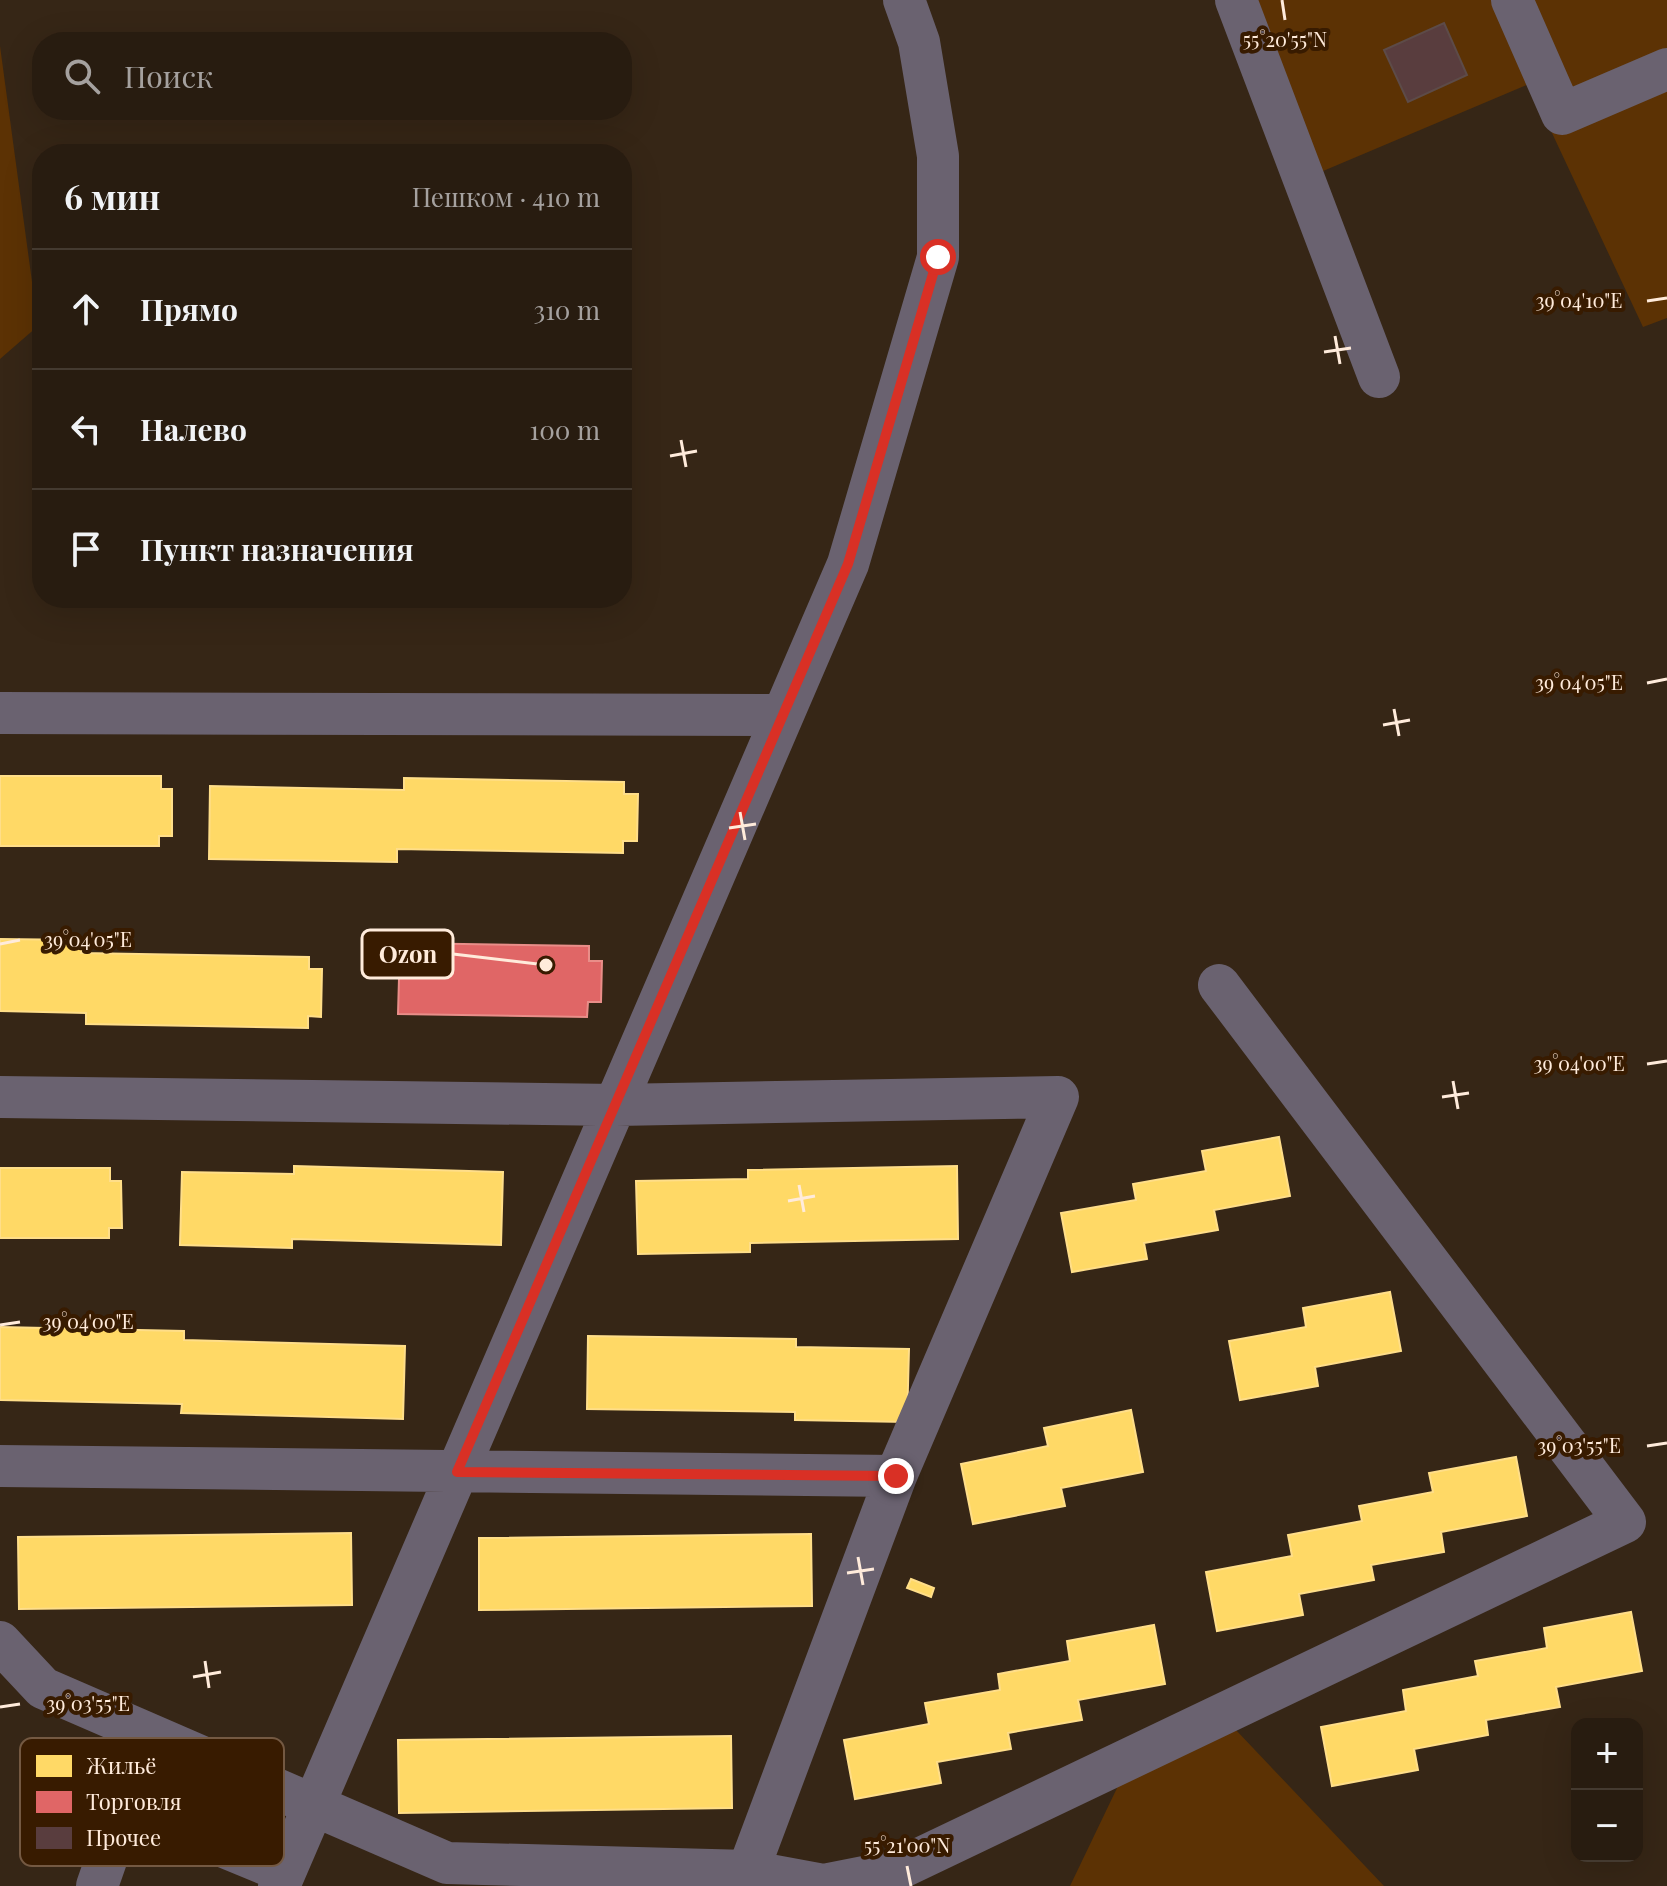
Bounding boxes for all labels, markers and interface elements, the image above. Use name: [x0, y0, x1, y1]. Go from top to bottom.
text: 55°20'55"N: [1243, 25, 1327, 52]
search box: [32, 32, 632, 120]
icon: search: [60, 54, 104, 98]
text: Поиск: [124, 56, 213, 96]
text: 6 мин: [64, 173, 160, 219]
text: Пешком · 410 m: [412, 179, 600, 214]
route start: [920, 239, 956, 275]
text: 39°04'10"E: [1536, 286, 1622, 313]
icon: ahead: [64, 287, 108, 331]
text: Прямо: [140, 289, 238, 329]
text: 310 m: [533, 292, 600, 327]
icon: left: [64, 407, 108, 451]
text: Налево: [140, 409, 247, 449]
text: 100 m: [530, 412, 600, 447]
icon: arrive: [64, 527, 108, 571]
text: Пункт назначения: [140, 529, 414, 569]
text: 39°04'05"E: [1535, 668, 1623, 695]
text: 39°04'05"E: [44, 925, 132, 952]
callout: Ozon: [362, 930, 453, 978]
text: Ozon: [379, 937, 438, 969]
text: 39°04'00"E: [1533, 1049, 1625, 1076]
text: 39°04'00"E: [42, 1307, 134, 1334]
text: 39°03'55"E: [1537, 1431, 1621, 1458]
route end: [878, 1458, 914, 1494]
text: 39°03'55"E: [46, 1689, 130, 1716]
map controls: [1571, 1718, 1643, 1862]
button: +: [1571, 1718, 1643, 1790]
legend: [20, 1738, 284, 1866]
text: Жильё: [86, 1750, 156, 1780]
text: Торговля: [86, 1786, 182, 1816]
button: −: [1571, 1790, 1643, 1862]
text: Прочее: [86, 1822, 161, 1852]
text: 55°21'00"N: [864, 1831, 950, 1858]

